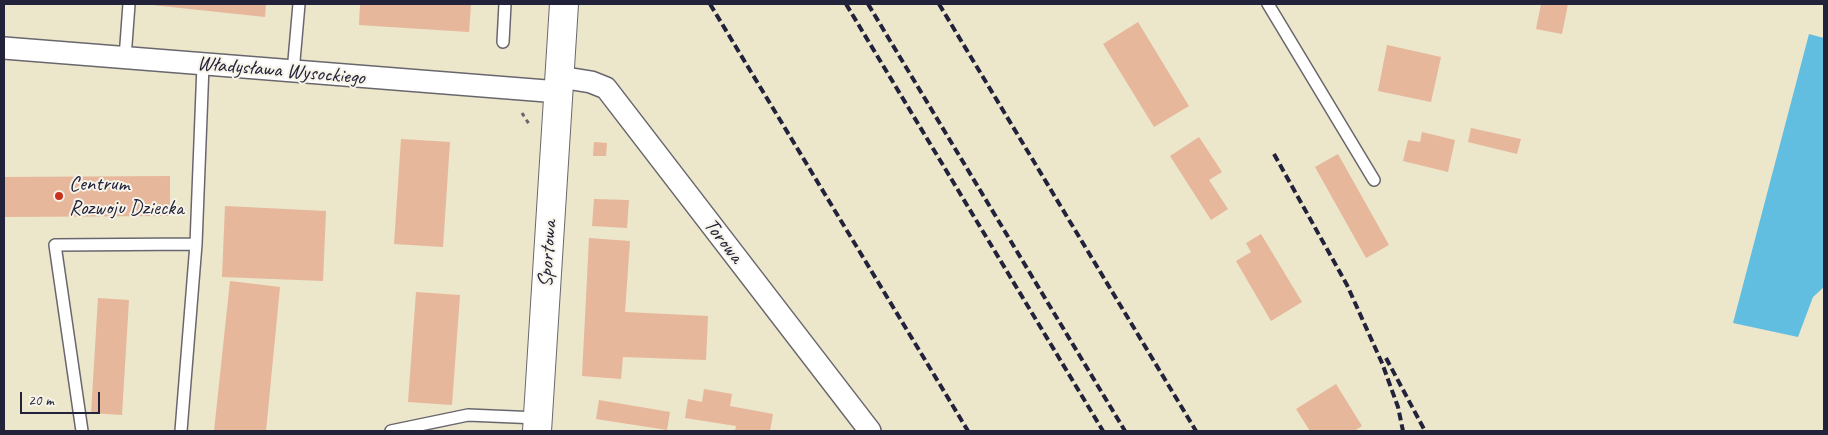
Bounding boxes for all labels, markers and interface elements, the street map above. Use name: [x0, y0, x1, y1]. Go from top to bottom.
street label: Władysława Wysockiego: [196, 51, 366, 91]
place label: Centrum Rozwoju Dziecka: [69, 171, 183, 221]
marker: Centrum Rozwoju Dziecka: [53, 190, 65, 202]
street label: Torowa: [698, 214, 748, 268]
street label: Sportowa: [533, 220, 563, 288]
scale bar: [22, 382, 102, 414]
text: 20 m: [28, 391, 54, 410]

